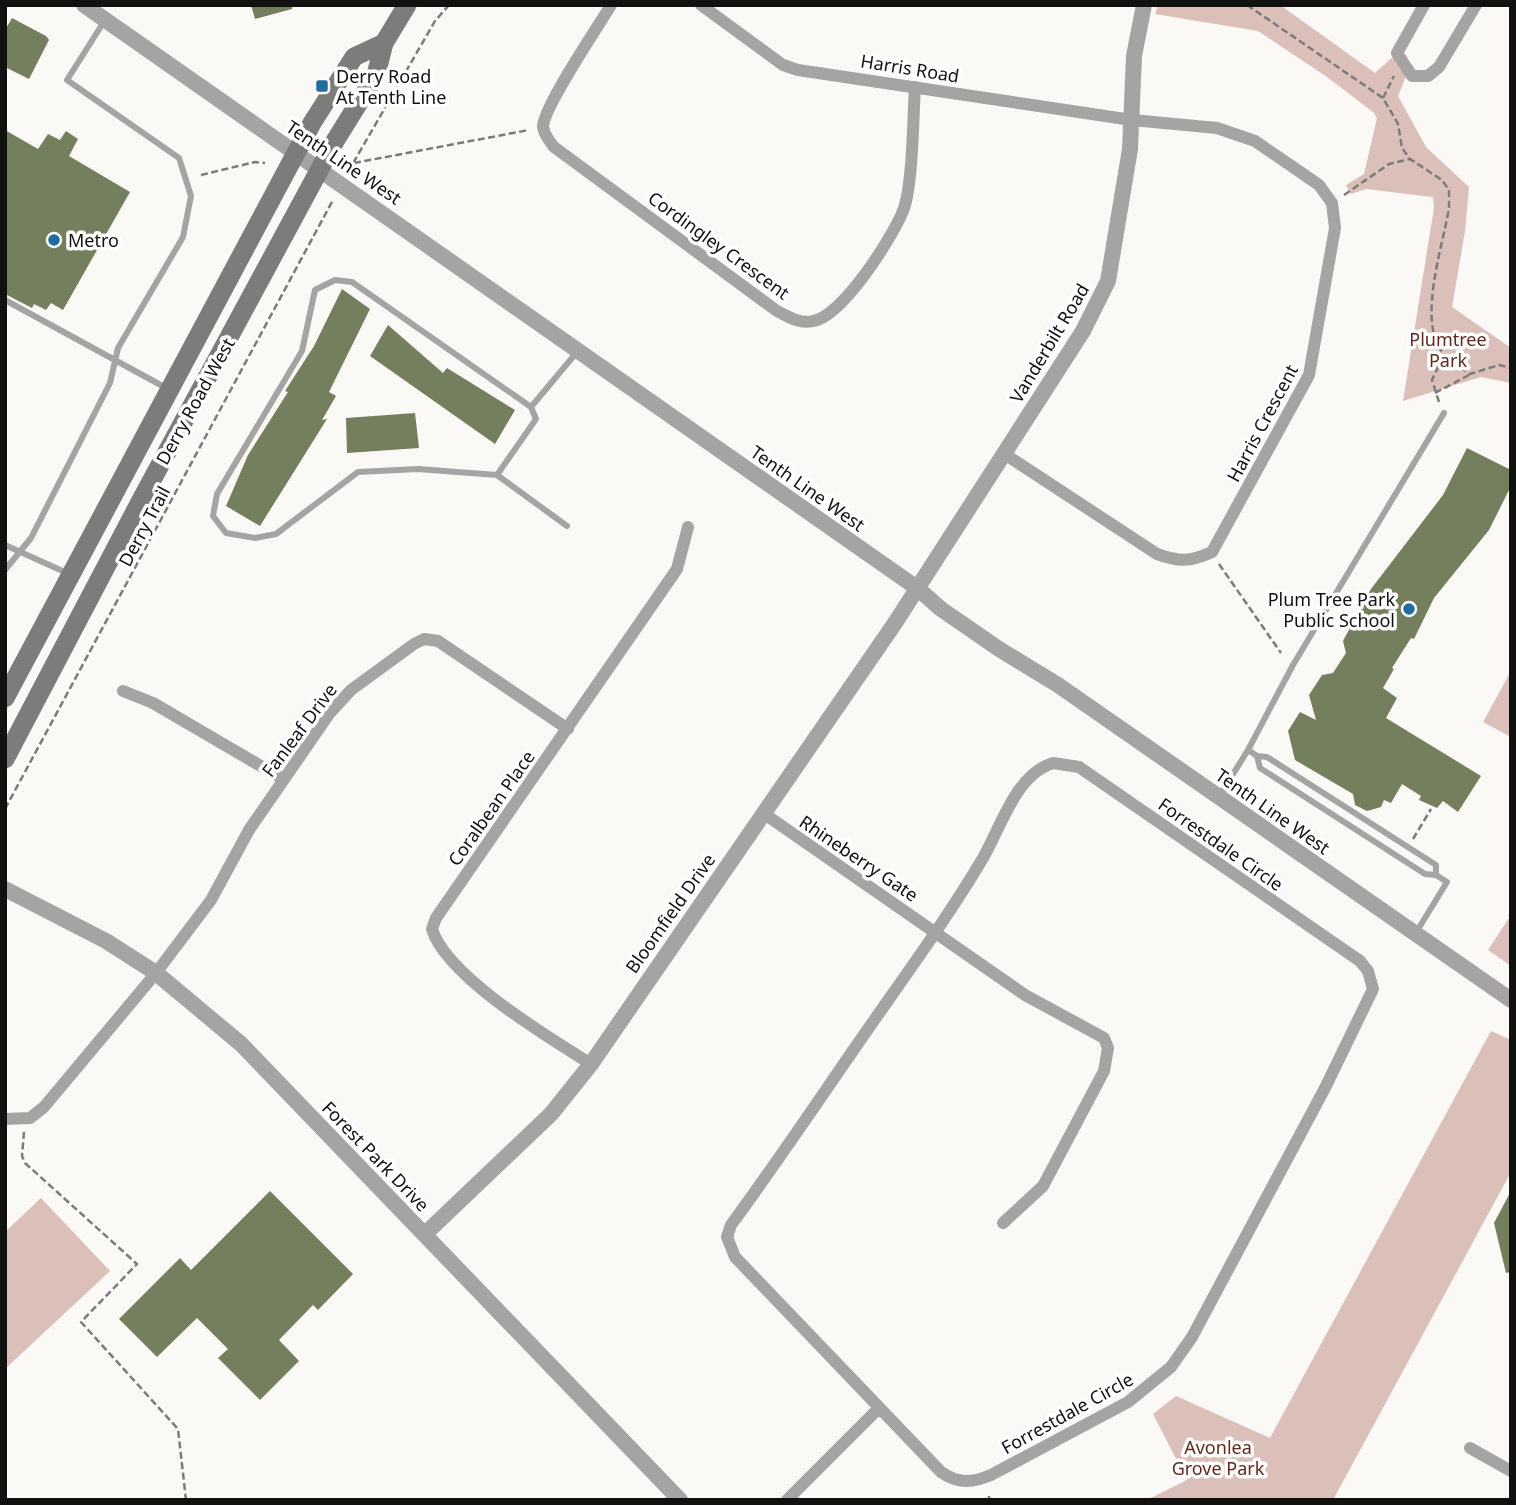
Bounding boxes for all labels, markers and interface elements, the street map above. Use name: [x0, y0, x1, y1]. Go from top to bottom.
street label: Harris Road: [859, 48, 961, 88]
place label: Derry Road At Tenth Line: [336, 64, 446, 109]
marker: Derry Road At Tenth Line: [314, 78, 330, 94]
street label: Tenth Line West: [282, 115, 407, 210]
street label: Cordingley Crescent: [644, 186, 795, 305]
place label: Metro: [68, 228, 119, 252]
marker: Metro: [46, 232, 62, 248]
street label: Vanderbilt Road: [1004, 279, 1094, 407]
park label: Plumtree Park: [1409, 327, 1487, 372]
street label: Derry Road West: [150, 333, 240, 469]
street label: Harris Crescent: [1221, 360, 1303, 486]
street label: Tenth Line West: [746, 440, 870, 537]
street label: Derry Trail: [113, 482, 175, 570]
place label: Plum Tree Park Public School: [1268, 587, 1395, 632]
marker: Plum Tree Park Public School: [1401, 601, 1417, 617]
street label: Fanleaf Drive: [256, 679, 342, 781]
street label: Coralbean Place: [442, 746, 540, 870]
street label: Tenth Line West: [1211, 763, 1335, 860]
street label: Forrestdale Circle: [1154, 792, 1288, 896]
street label: Rhineberry Gate: [795, 809, 923, 907]
street label: Bloomfield Drive: [620, 848, 720, 978]
street label: Forest Park Drive: [317, 1096, 435, 1216]
street label: Forrestdale Circle: [997, 1367, 1137, 1459]
park label: Avonlea Grove Park: [1172, 1435, 1265, 1480]

